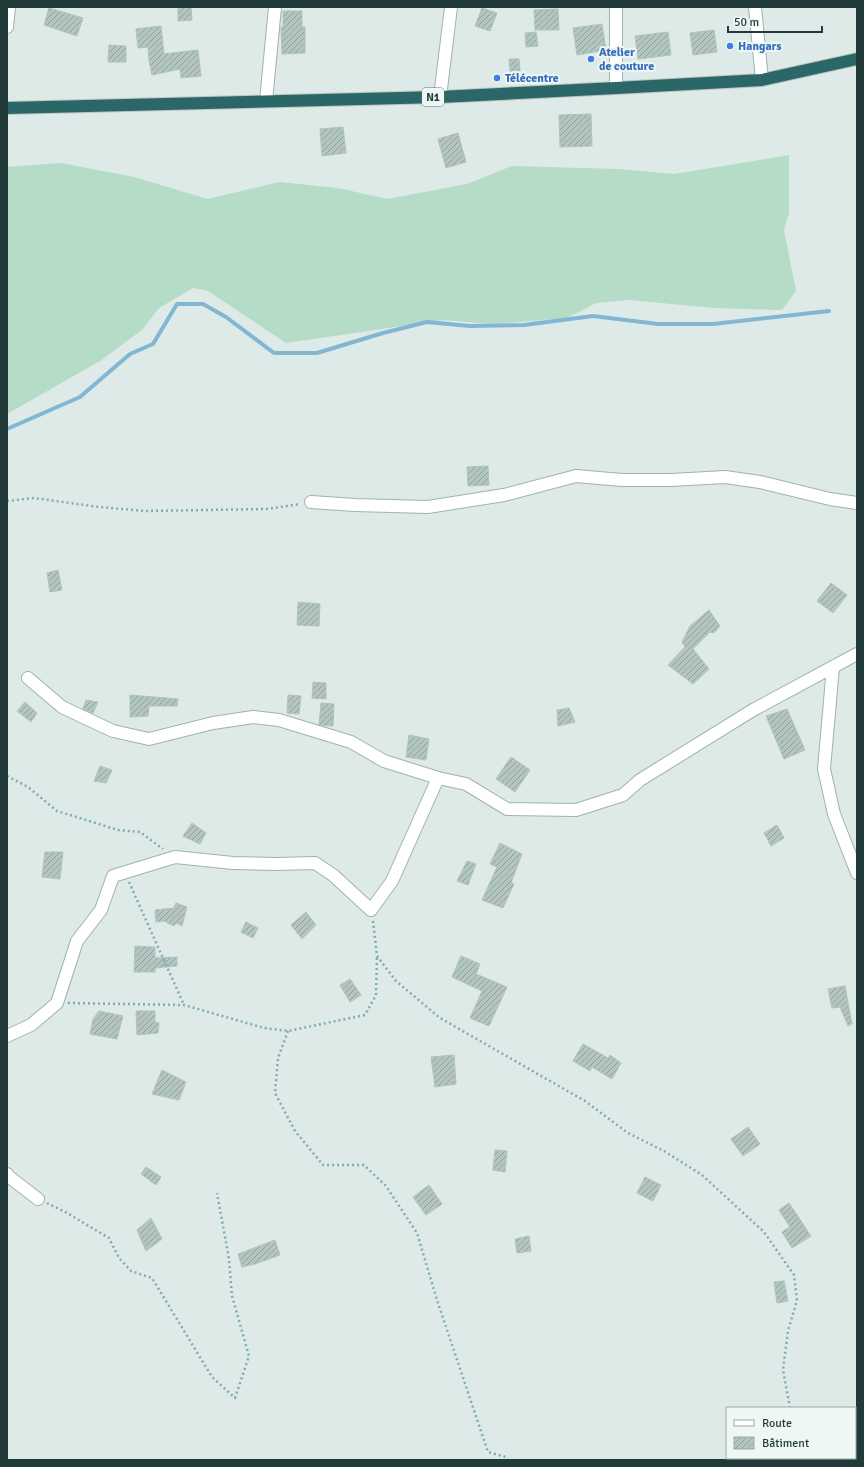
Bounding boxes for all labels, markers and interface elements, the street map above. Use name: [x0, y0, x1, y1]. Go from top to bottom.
scale bar: [728, 8, 822, 34]
text: 50 m: [734, 15, 759, 30]
place label: Hangars: [738, 39, 782, 54]
marker: Hangars: [725, 41, 735, 51]
place label: Atelier de couture: [599, 45, 654, 74]
marker: Atelier de couture: [586, 54, 596, 64]
place label: Télécentre: [505, 71, 559, 86]
marker: Télécentre: [492, 73, 502, 83]
road number: N1: [422, 88, 444, 106]
legend: [726, 1407, 856, 1459]
text: Route: [762, 1416, 792, 1431]
text: Bâtiment: [762, 1436, 809, 1451]

